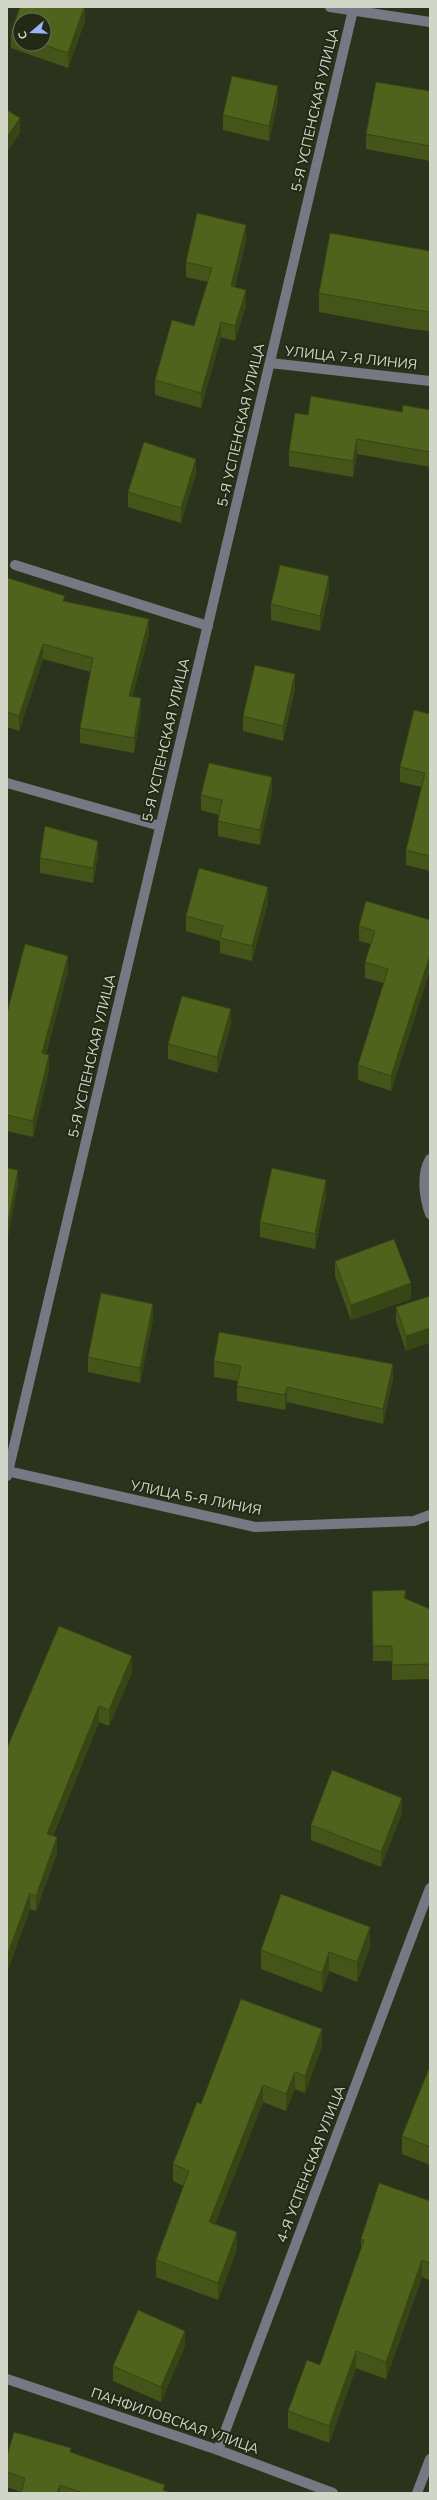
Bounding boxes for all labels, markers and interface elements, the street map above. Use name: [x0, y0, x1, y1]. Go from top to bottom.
north arrow: [12, 12, 52, 52]
street label: 5-Я УСПЕНСКАЯ УЛИЦА: [287, 26, 343, 194]
text: С: [15, 29, 31, 41]
street label: 5-Я УСПЕНСКАЯ УЛИЦА: [213, 341, 269, 509]
street label: УЛИЦА 7-Я ЛИНИЯ: [283, 341, 418, 374]
street label: 5-Я УСПЕНСКАЯ УЛИЦА: [138, 656, 194, 824]
street label: 5-Я УСПЕНСКАЯ УЛИЦА: [64, 972, 120, 1140]
street label: УЛИЦА 5-Я ЛИНИЯ: [128, 1476, 263, 1520]
street label: 4-Я УСПЕНСКАЯ УЛИЦА: [272, 2083, 350, 2245]
street label: ПАНФИЛОВСКАЯ УЛИЦА: [88, 2383, 262, 2459]

